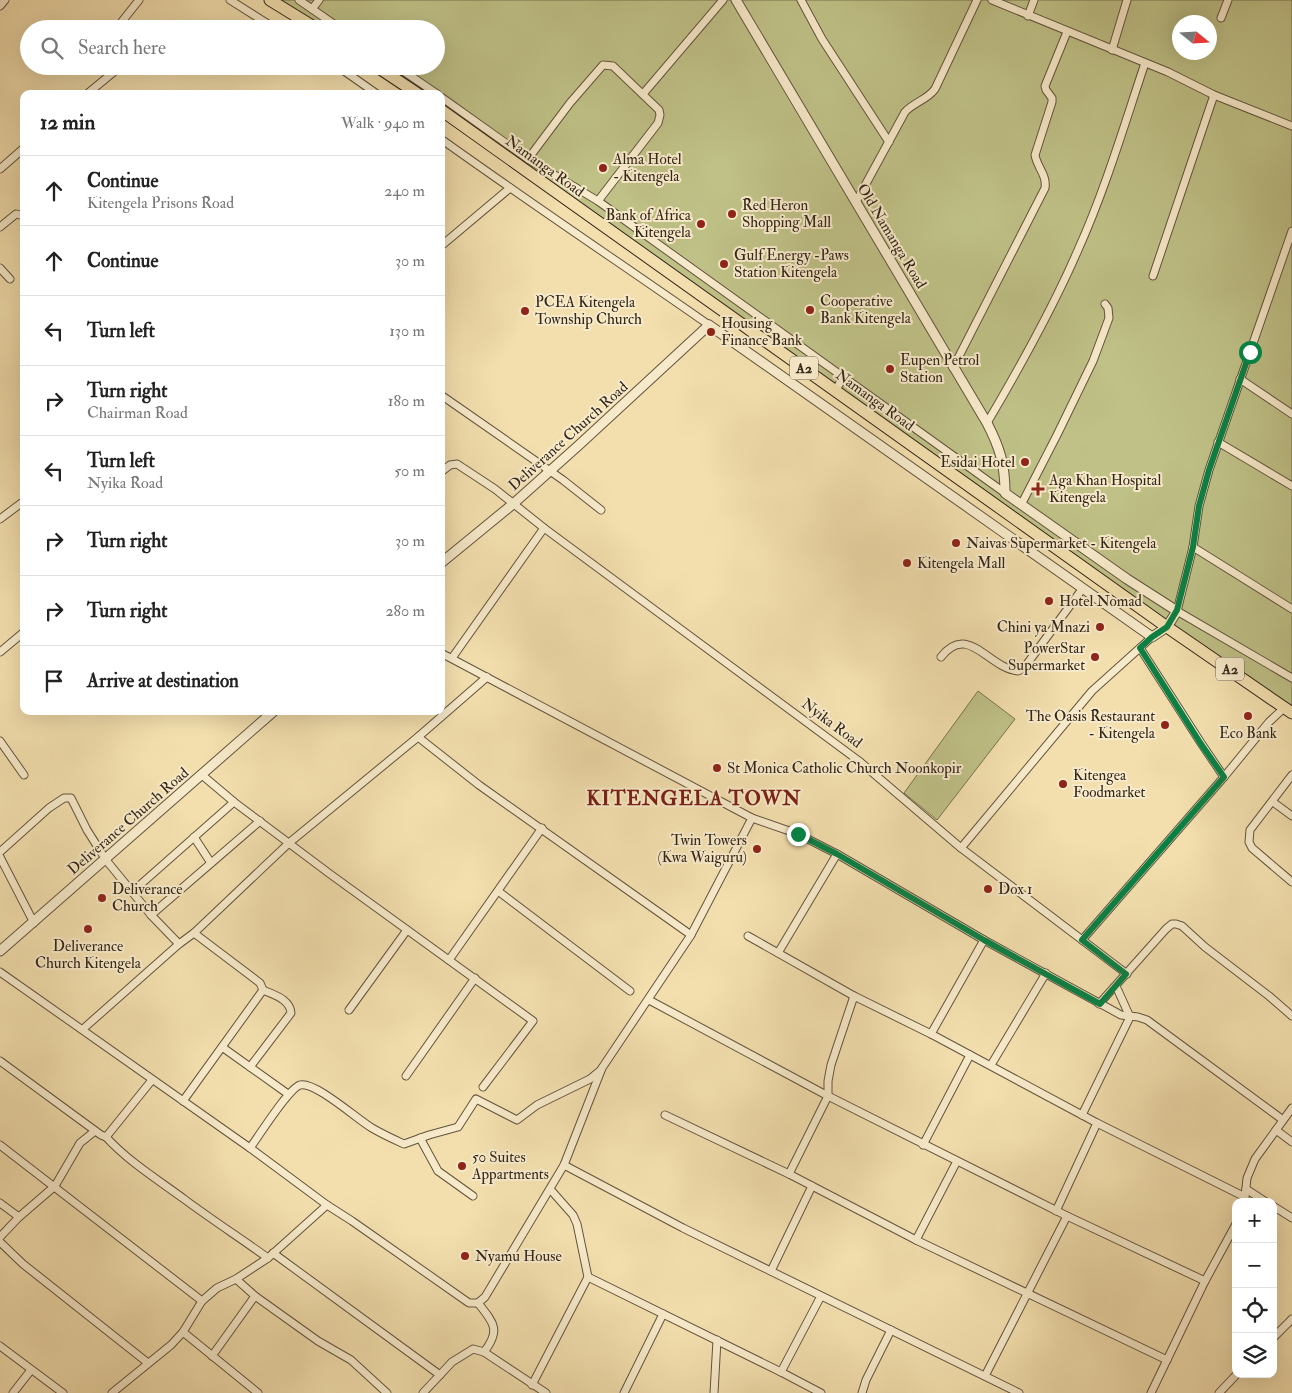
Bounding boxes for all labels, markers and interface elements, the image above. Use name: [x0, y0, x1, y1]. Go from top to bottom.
north arrow: [1172, 15, 1217, 60]
search box: [20, 20, 445, 75]
icon: search: [38, 34, 66, 62]
text: Search here: [78, 36, 166, 60]
text: 12 min: [40, 109, 95, 136]
text: Walk · 940 m: [341, 113, 425, 133]
street label: Namanga Road: [502, 131, 588, 202]
place label: Alma Hotel - Kitengela: [612, 150, 682, 186]
marker: Alma Hotel - Kitengela: [597, 162, 609, 174]
text: Continue: [87, 169, 158, 193]
icon: ahead: [40, 177, 68, 205]
street label: Old Namanga Road: [853, 180, 931, 293]
text: 240 m: [384, 181, 425, 201]
text: Kitengela Prisons Road: [87, 193, 234, 213]
place label: Red Heron Shopping Mall: [742, 196, 831, 233]
place label: Bank of Africa Kitengela: [606, 206, 692, 242]
marker: Red Heron Shopping Mall: [726, 208, 738, 220]
marker: Bank of Africa Kitengela: [695, 218, 707, 230]
place label: Gulf Energy -Paws Station Kitengela: [734, 246, 849, 282]
icon: ahead: [40, 247, 68, 275]
text: Continue: [87, 249, 158, 273]
text: 30 m: [395, 251, 425, 271]
marker: Gulf Energy -Paws Station Kitengela: [718, 258, 730, 270]
place label: Cooperative Bank Kitengela: [820, 292, 912, 328]
place label: PCEA Kitengela Township Church: [535, 293, 642, 330]
marker: Cooperative Bank Kitengela: [804, 304, 816, 316]
marker: PCEA Kitengela Township Church: [519, 305, 531, 317]
place label: Housing Finance Bank: [721, 314, 802, 350]
icon: left: [40, 317, 68, 345]
text: Turn left: [87, 319, 155, 343]
text: 130 m: [389, 321, 425, 341]
marker: Housing Finance Bank: [705, 326, 717, 338]
route start: [1239, 341, 1262, 364]
place label: Eupen Petrol Station: [900, 351, 980, 387]
road number: A2: [790, 356, 818, 379]
marker: Eupen Petrol Station: [884, 363, 896, 375]
street label: Namanga Road: [832, 365, 918, 436]
street label: Deliverance Church Road: [505, 377, 632, 495]
text: Turn right: [87, 379, 167, 403]
icon: right: [40, 387, 68, 415]
text: 180 m: [388, 391, 425, 411]
text: Chairman Road: [87, 403, 188, 423]
text: Turn left: [87, 449, 155, 473]
place label: Esidai Hotel: [940, 453, 1015, 472]
marker: Esidai Hotel: [1019, 456, 1031, 468]
icon: left: [40, 457, 68, 485]
text: 50 m: [394, 461, 425, 481]
place label: Aga Khan Hospital Kitengela: [1048, 471, 1162, 507]
text: Nyika Road: [87, 473, 163, 493]
marker: Aga Khan Hospital Kitengela: [1031, 482, 1045, 496]
icon: right: [40, 527, 68, 555]
text: Turn right: [87, 529, 167, 553]
text: 30 m: [395, 531, 425, 551]
place label: Naivas Supermarket - Kitengela: [966, 534, 1157, 554]
marker: Naivas Supermarket - Kitengela: [950, 537, 962, 549]
place label: Kitengela Mall: [917, 554, 1005, 573]
marker: Kitengela Mall: [901, 557, 913, 569]
place label: Hotel Nomad: [1059, 592, 1143, 611]
marker: Hotel Nomad: [1043, 595, 1055, 607]
icon: right: [40, 597, 68, 625]
text: Turn right: [87, 599, 167, 623]
text: 280 m: [385, 601, 425, 621]
place label: Chini ya Mnazi: [997, 618, 1090, 637]
marker: Chini ya Mnazi: [1094, 621, 1106, 633]
place label: PowerStar Supermarket: [1008, 639, 1085, 676]
marker: PowerStar Supermarket: [1089, 651, 1101, 663]
road number: A2: [1216, 658, 1244, 681]
icon: arrive: [40, 667, 68, 695]
text: Arrive at destination: [87, 669, 239, 693]
street label: Nyika Road: [797, 694, 866, 753]
place label: The Oasis Restaurant - Kitengela: [1026, 707, 1156, 743]
marker: Eco Bank: [1242, 710, 1254, 722]
marker: The Oasis Restaurant - Kitengela: [1159, 719, 1171, 731]
place label: Eco Bank: [1219, 724, 1277, 743]
place label: St Monica Catholic Church Noonkopir: [727, 759, 962, 779]
marker: St Monica Catholic Church Noonkopir: [711, 762, 723, 774]
street label: Deliverance Church Road: [64, 763, 193, 879]
place label: Kitengea Foodmarket: [1073, 766, 1145, 802]
marker: Kitengea Foodmarket: [1057, 778, 1069, 790]
district label: KITENGELA TOWN: [587, 786, 801, 811]
route end: [787, 823, 810, 846]
place label: Twin Towers (Kwa Waiguru): [658, 831, 747, 867]
marker: Twin Towers (Kwa Waiguru): [751, 843, 763, 855]
place label: Deliverance Church: [112, 880, 183, 916]
place label: Dox 1: [998, 880, 1032, 899]
marker: Dox 1: [982, 883, 994, 895]
marker: Deliverance Church: [96, 892, 108, 904]
marker: Deliverance Church Kitengela: [82, 923, 94, 935]
place label: Deliverance Church Kitengela: [35, 937, 142, 973]
place label: 50 Suites Appartments: [471, 1148, 549, 1185]
marker: 50 Suites Appartments: [456, 1160, 468, 1172]
map controls: [1232, 1198, 1277, 1378]
button: +: [1232, 1198, 1277, 1243]
button: −: [1232, 1243, 1277, 1288]
place label: Nyamu House: [475, 1247, 562, 1266]
marker: Nyamu House: [459, 1250, 471, 1262]
button: locate: [1232, 1288, 1277, 1333]
button: layers: [1232, 1333, 1277, 1378]

